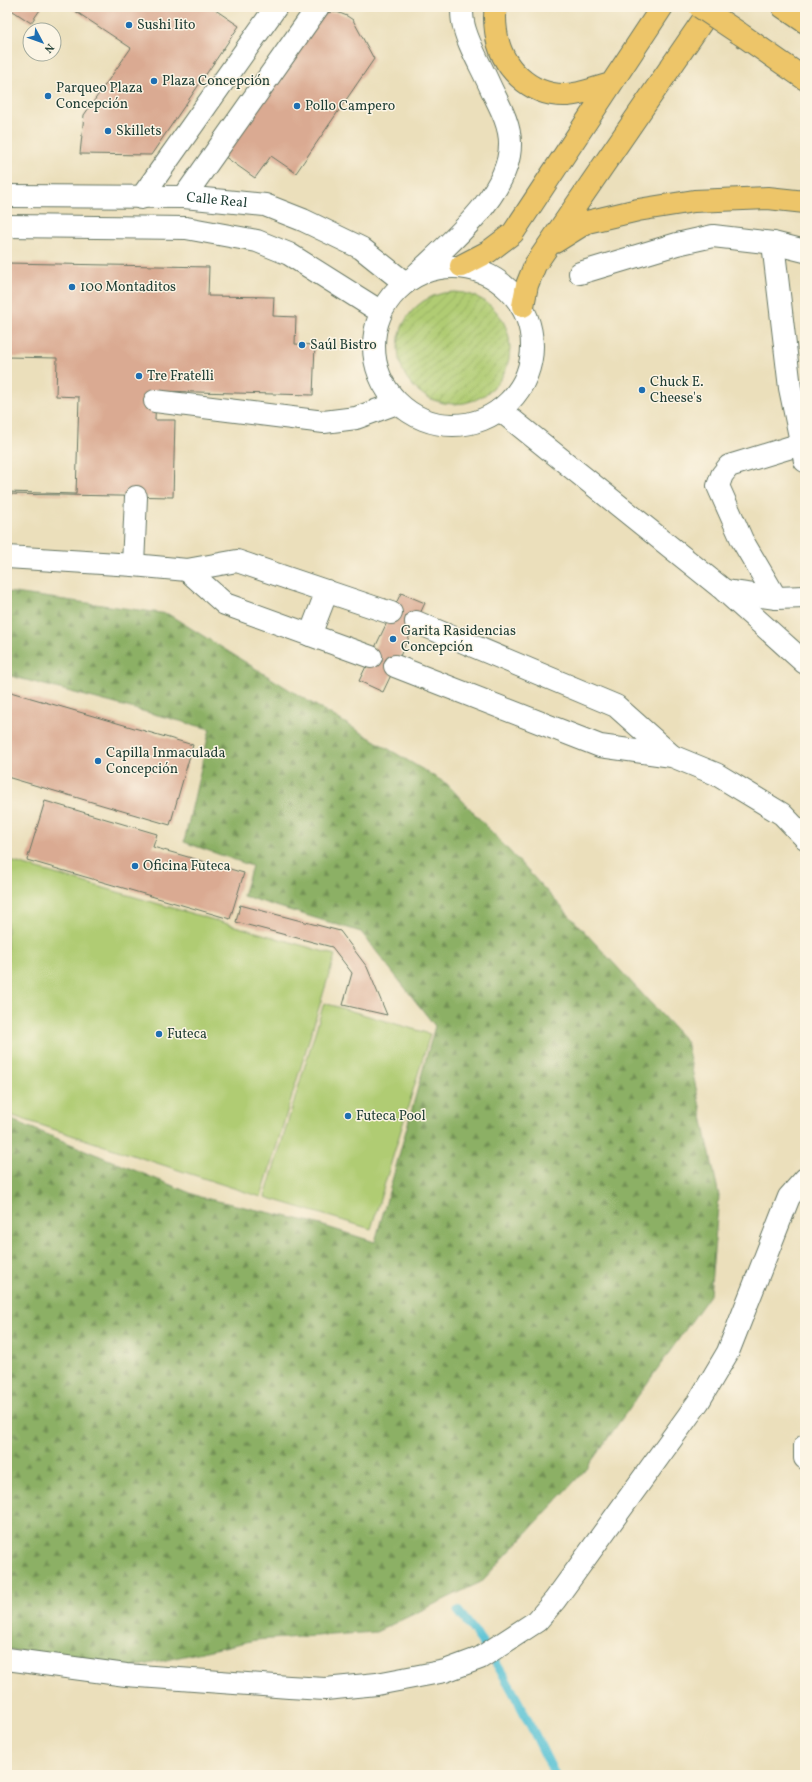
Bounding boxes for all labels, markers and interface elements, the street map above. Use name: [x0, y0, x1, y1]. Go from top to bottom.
place label: Sushi Iito: [137, 16, 195, 35]
marker: Sushi Iito: [124, 20, 134, 30]
north arrow: [22, 22, 62, 62]
text: N: [40, 40, 57, 56]
place label: Plaza Concepción: [162, 72, 270, 91]
marker: Plaza Concepción: [149, 76, 159, 86]
place label: Parqueo Plaza Concepción: [56, 79, 143, 114]
marker: Parqueo Plaza Concepción: [43, 91, 53, 101]
place label: Pollo Campero: [305, 97, 395, 116]
marker: Pollo Campero: [292, 101, 302, 111]
place label: Skillets: [116, 122, 162, 141]
marker: Skillets: [103, 126, 113, 136]
street label: Calle Real: [186, 188, 248, 213]
place label: 100 Montaditos: [80, 278, 176, 297]
marker: 100 Montaditos: [67, 282, 77, 292]
place label: Saúl Bistro: [310, 336, 377, 355]
marker: Saúl Bistro: [297, 340, 307, 350]
place label: Tre Fratelli: [147, 367, 214, 386]
marker: Tre Fratelli: [134, 371, 144, 381]
place label: Chuck E. Cheese's: [650, 373, 703, 408]
marker: Chuck E. Cheese's: [637, 385, 647, 395]
place label: Garita Rasidencias Concepción: [401, 622, 516, 657]
marker: Garita Rasidencias Concepción: [388, 634, 398, 644]
place label: Capilla Inmaculada Concepción: [106, 744, 225, 779]
marker: Capilla Inmaculada Concepción: [93, 756, 103, 766]
place label: Oficina Futeca: [143, 857, 231, 876]
marker: Oficina Futeca: [130, 861, 140, 871]
place label: Futeca: [167, 1025, 207, 1044]
marker: Futeca: [154, 1029, 164, 1039]
place label: Futeca Pool: [356, 1107, 426, 1126]
marker: Futeca Pool: [343, 1111, 353, 1121]

